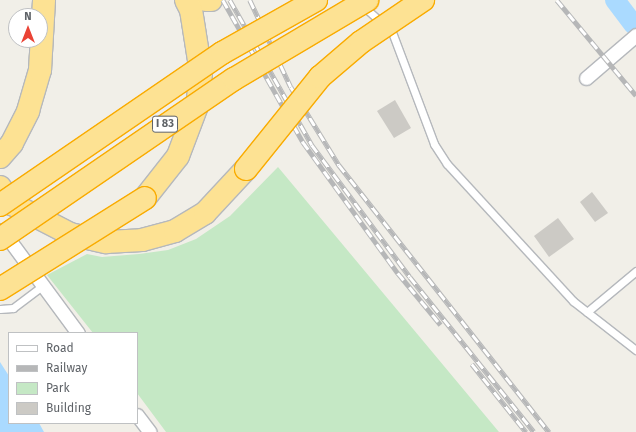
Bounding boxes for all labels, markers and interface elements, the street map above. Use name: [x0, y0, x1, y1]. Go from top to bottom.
north arrow: [8, 8, 48, 48]
text: N: [24, 10, 32, 23]
road number: I 83: [152, 115, 178, 133]
legend: [8, 332, 138, 424]
text: Road: [46, 341, 74, 355]
text: Railway: [46, 361, 87, 375]
text: Park: [46, 381, 70, 395]
text: Building: [46, 401, 91, 415]

